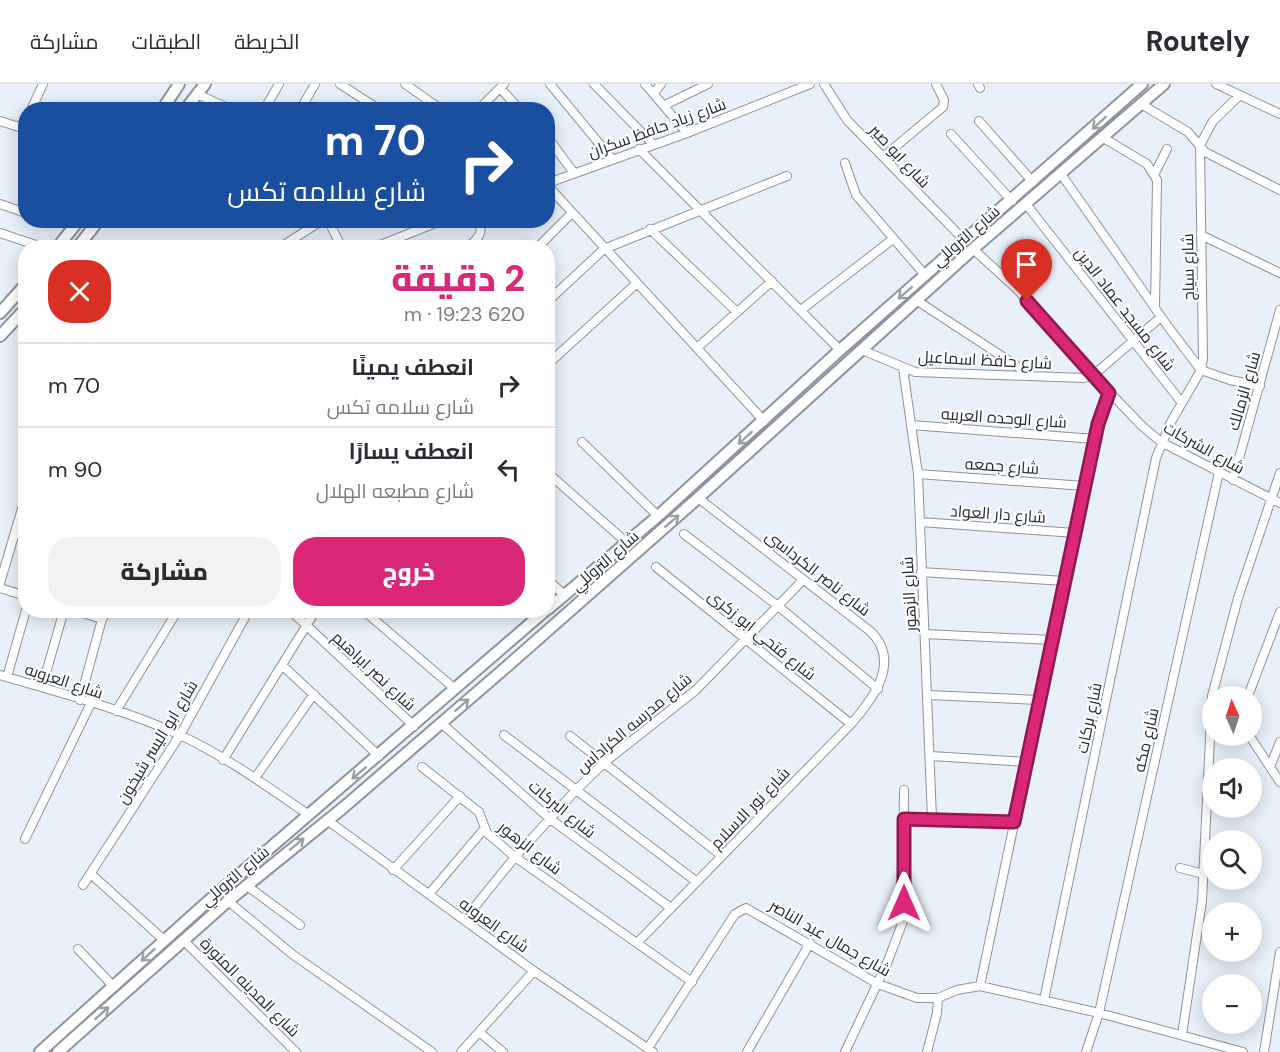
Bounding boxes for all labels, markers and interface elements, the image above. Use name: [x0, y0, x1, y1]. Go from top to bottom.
text: Routely: [1146, 23, 1250, 60]
text: مشاركة: [30, 28, 99, 56]
text: الطبقات: [132, 28, 201, 56]
text: الخريطة: [234, 28, 300, 56]
street label: شارع زياد حافظ سكران: [585, 93, 729, 164]
text: 70 m: [325, 113, 426, 168]
one-way arrow: [1091, 116, 1106, 130]
street label: شارع ابو صير: [864, 119, 935, 193]
icon: right: [447, 126, 525, 204]
text: شارع سلامه تكس: [227, 174, 426, 209]
street label: شارع التروللي: [928, 201, 1006, 274]
street label: شارع سياج: [1177, 233, 1200, 301]
pin: [1001, 239, 1052, 301]
street label: شارع مسجد عماد الدين: [1069, 243, 1180, 376]
icon: arrive: [1010, 248, 1043, 281]
text: 2 دقيقة: [391, 255, 525, 302]
button: close: [48, 260, 111, 323]
one-way arrow: [897, 286, 912, 300]
text: 620 m · 19:23: [404, 301, 525, 327]
street label: شارع حافظ اسماعيل: [917, 346, 1052, 375]
street label: شارع الزمالك: [1223, 349, 1266, 433]
text: انعطف يمينًا: [352, 353, 474, 382]
icon: right: [492, 369, 525, 402]
text: 70 m: [48, 371, 100, 400]
text: شارع سلامه تكس: [327, 394, 474, 420]
street label: شارع الوحده العربيه: [940, 403, 1068, 434]
street label: شارع الشركات: [1159, 417, 1248, 480]
one-way arrow: [737, 431, 752, 445]
text: انعطف يسارًا: [349, 437, 474, 466]
icon: left: [492, 453, 525, 486]
street label: شارع جمعه: [964, 453, 1040, 480]
text: 90 m: [48, 455, 102, 484]
text: شارع مطبعه الهلال: [316, 478, 474, 504]
street label: شارع دار العواد: [949, 500, 1047, 529]
one-way arrow: [664, 514, 679, 528]
street label: شارع ناصر الكرداسى: [761, 525, 875, 621]
street label: شارع التروللي: [567, 526, 645, 599]
button: مشاركة: [48, 537, 281, 606]
button: خروج: [293, 537, 525, 606]
street label: شارع الزهور: [897, 556, 922, 633]
street label: شارع فتحي ابو زكرى: [702, 585, 820, 687]
street label: شارع نصر ابراهيم: [327, 627, 420, 716]
street label: شارع العروبه: [22, 658, 106, 704]
street label: شارع مدرسه الكراداس: [572, 668, 697, 778]
street label: شارع ابو اليسر شيخون: [112, 676, 203, 808]
street label: شارع بركات: [1071, 681, 1108, 755]
north arrow: [1202, 686, 1262, 746]
map controls: [1202, 686, 1262, 1034]
one-way arrow: [454, 698, 469, 712]
street label: شارع مكه: [1128, 706, 1165, 774]
button: sound: [1202, 758, 1262, 818]
street label: شارع نور الاسلام: [706, 763, 795, 854]
one-way arrow: [352, 766, 367, 780]
street label: شارع البركات: [523, 775, 600, 843]
street label: شارع الزهور: [493, 816, 566, 880]
button: search: [1202, 830, 1262, 890]
one-way arrow: [289, 838, 305, 851]
street label: شارع التروللي: [196, 841, 276, 913]
position arrow: [872, 871, 936, 935]
street label: شارع العروبه: [454, 893, 533, 958]
street label: شارع جمال عبد الناصر: [764, 894, 895, 982]
button: +: [1202, 902, 1262, 962]
street label: شارع المدينه المنورة: [195, 933, 304, 1042]
one-way arrow: [141, 948, 156, 962]
button: −: [1202, 974, 1262, 1034]
one-way arrow: [94, 1006, 109, 1020]

